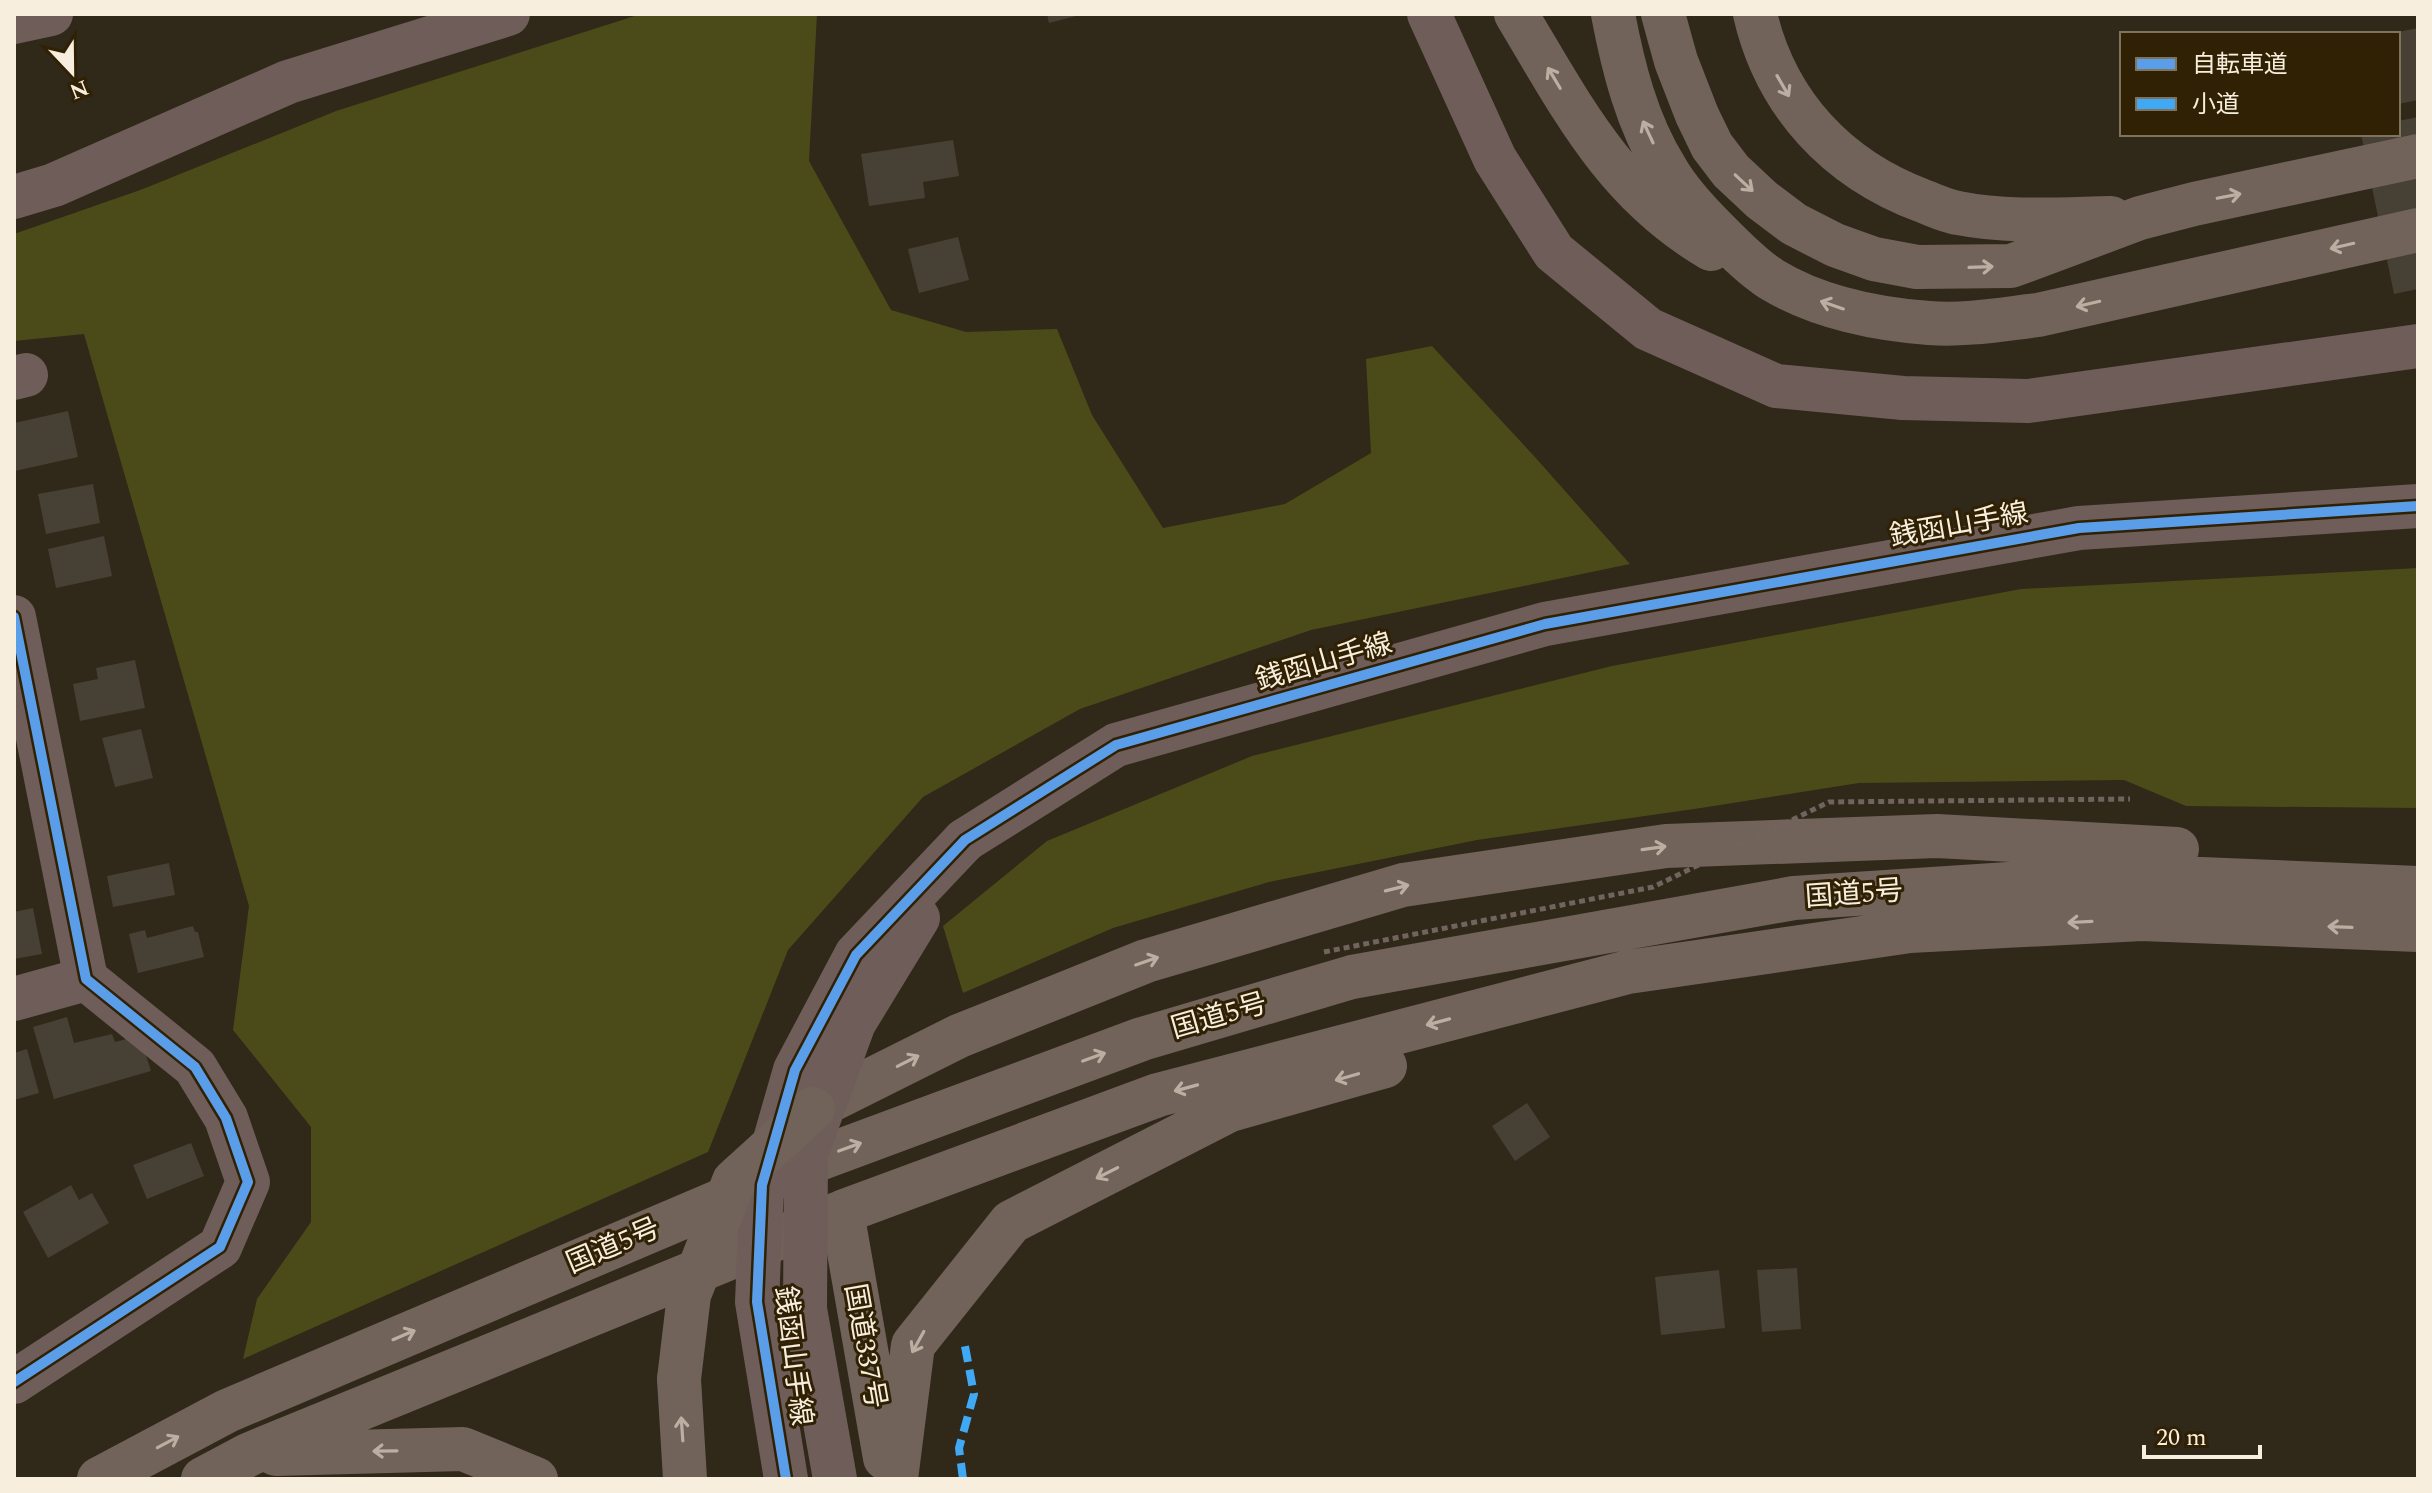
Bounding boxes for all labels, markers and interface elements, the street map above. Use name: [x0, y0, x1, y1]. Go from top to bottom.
north arrow: [32, 32, 112, 112]
legend: [2120, 32, 2400, 136]
text: 自転車道: [2192, 47, 2288, 83]
one-way arrow: [1546, 66, 1561, 90]
text: N: [64, 70, 93, 108]
one-way arrow: [1775, 74, 1791, 97]
text: 小道: [2192, 87, 2240, 123]
one-way arrow: [1640, 121, 1655, 145]
one-way arrow: [1733, 174, 1753, 192]
one-way arrow: [2216, 188, 2242, 203]
one-way arrow: [2329, 239, 2355, 254]
one-way arrow: [1967, 260, 1994, 275]
one-way arrow: [1820, 297, 1845, 311]
one-way arrow: [2076, 297, 2102, 312]
street label: 銭函山手線: [1886, 492, 2032, 558]
street label: 銭函山手線: [1251, 622, 1397, 702]
one-way arrow: [1640, 840, 1666, 855]
street label: 国道5号: [1804, 869, 1904, 919]
one-way arrow: [1383, 879, 1409, 894]
one-way arrow: [2067, 915, 2094, 930]
one-way arrow: [2327, 920, 2354, 935]
one-way arrow: [1135, 953, 1160, 968]
street label: 国道5号: [1166, 982, 1272, 1050]
one-way arrow: [1425, 1015, 1451, 1030]
one-way arrow: [1081, 1049, 1106, 1063]
one-way arrow: [895, 1053, 919, 1069]
one-way arrow: [1335, 1070, 1361, 1085]
one-way arrow: [1174, 1081, 1200, 1096]
one-way arrow: [838, 1139, 862, 1153]
one-way arrow: [1095, 1165, 1119, 1181]
street label: 国道5号: [559, 1207, 667, 1285]
street label: 国道337号: [833, 1280, 897, 1412]
street label: 銭函山手線: [763, 1284, 823, 1428]
one-way arrow: [392, 1327, 416, 1342]
one-way arrow: [910, 1330, 926, 1353]
scale bar: [2144, 1409, 2260, 1459]
one-way arrow: [674, 1416, 689, 1443]
text: 20 m: [2156, 1420, 2207, 1456]
one-way arrow: [155, 1434, 179, 1450]
one-way arrow: [372, 1444, 399, 1459]

